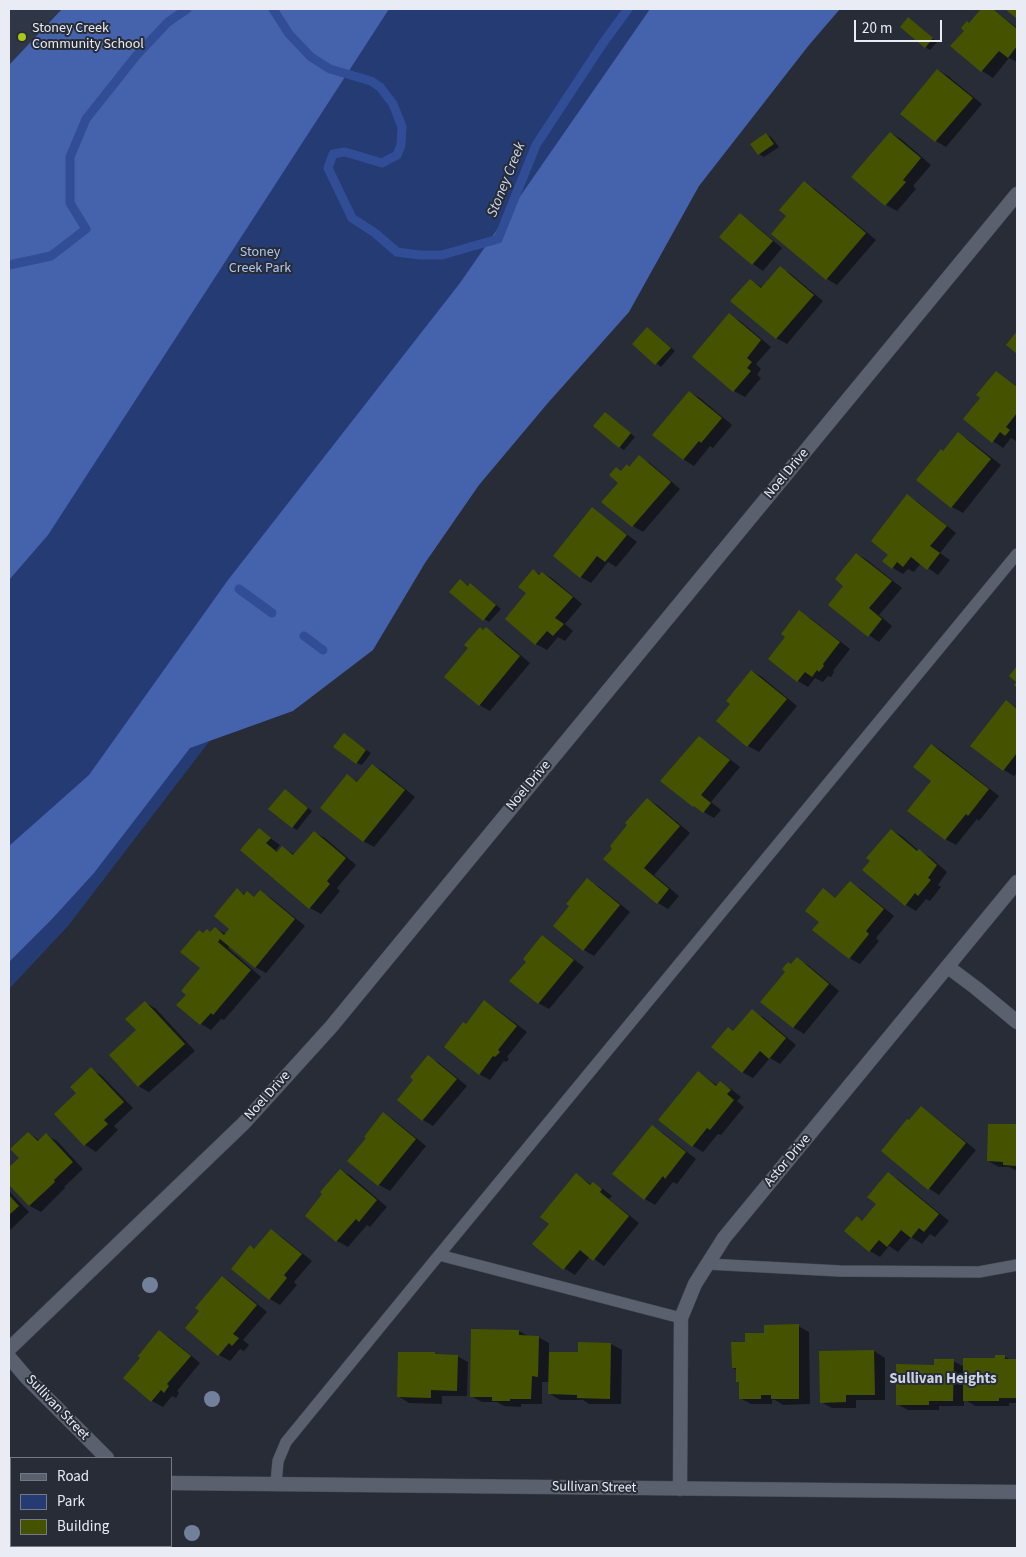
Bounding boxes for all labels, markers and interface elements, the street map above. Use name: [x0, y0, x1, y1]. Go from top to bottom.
scale bar: [856, 10, 944, 42]
text: 20 m: [862, 18, 892, 39]
place label: Stoney Creek Community School: [32, 21, 144, 54]
marker: Stoney Creek Community School: [16, 31, 28, 43]
water label: Stoney Creek: [484, 140, 530, 220]
park label: Stoney Creek Park: [229, 245, 291, 278]
street label: Noel Drive: [761, 446, 813, 502]
street label: Noel Drive: [503, 758, 555, 814]
street label: Noel Drive: [242, 1068, 294, 1124]
street label: Astor Drive: [761, 1131, 815, 1191]
district label: Sullivan Heights: [889, 1371, 997, 1389]
street label: Sullivan Street: [22, 1372, 92, 1444]
legend: [10, 1457, 172, 1547]
text: Road: [57, 1466, 89, 1487]
street label: Sullivan Street: [552, 1479, 636, 1497]
text: Park: [57, 1491, 85, 1512]
text: Building: [57, 1516, 109, 1537]

